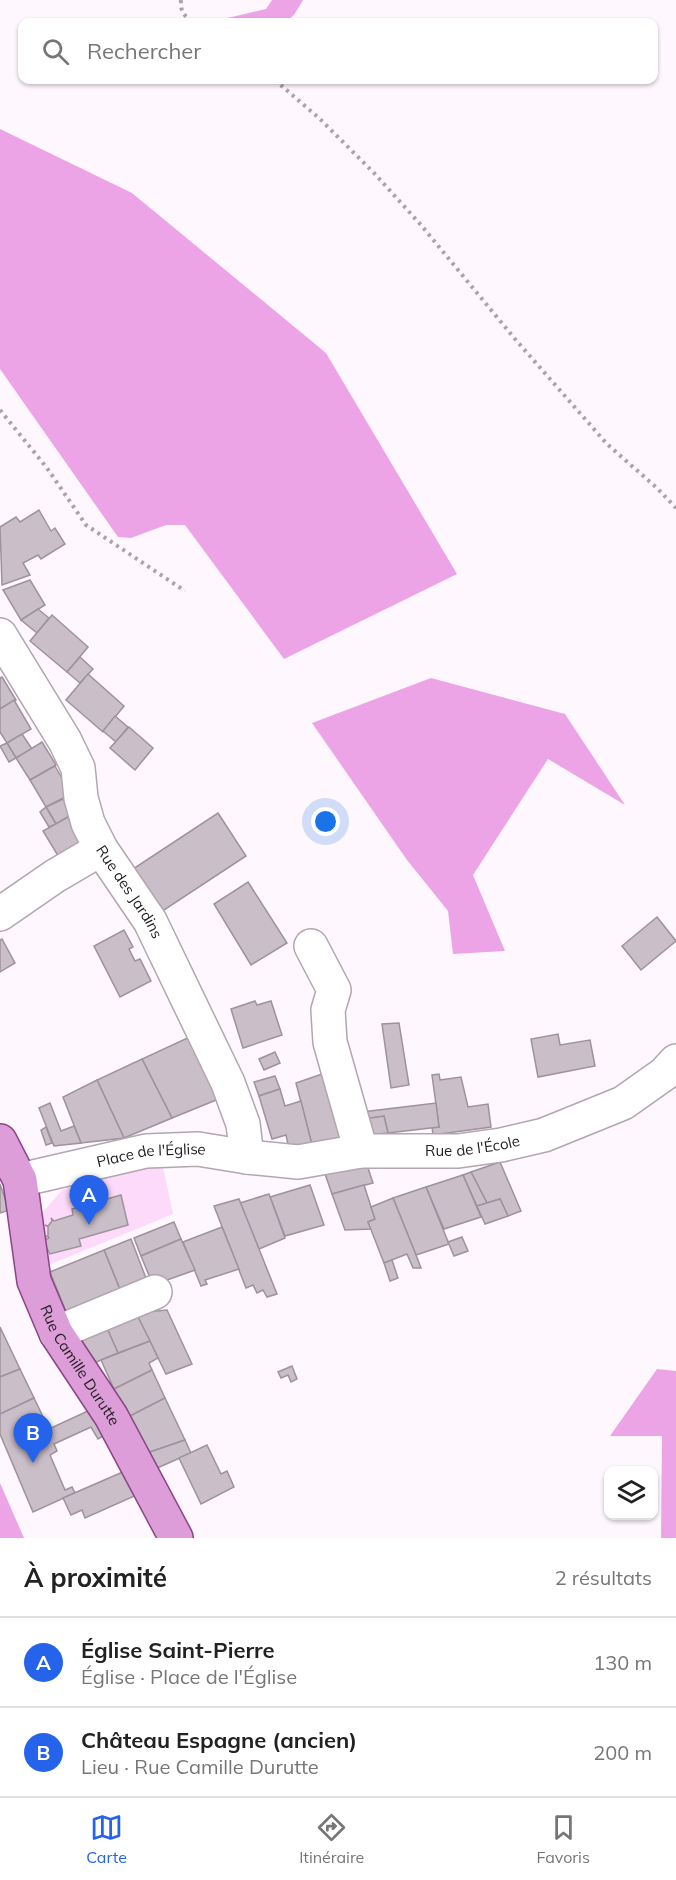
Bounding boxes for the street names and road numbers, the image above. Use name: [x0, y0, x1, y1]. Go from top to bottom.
street label: Rue des Jardins: [92, 841, 167, 941]
street label: Rue de l'École: [425, 1131, 522, 1160]
street label: Place de l'Église: [95, 1139, 207, 1171]
street label: Rue Camille Durutte: [36, 1302, 124, 1429]

